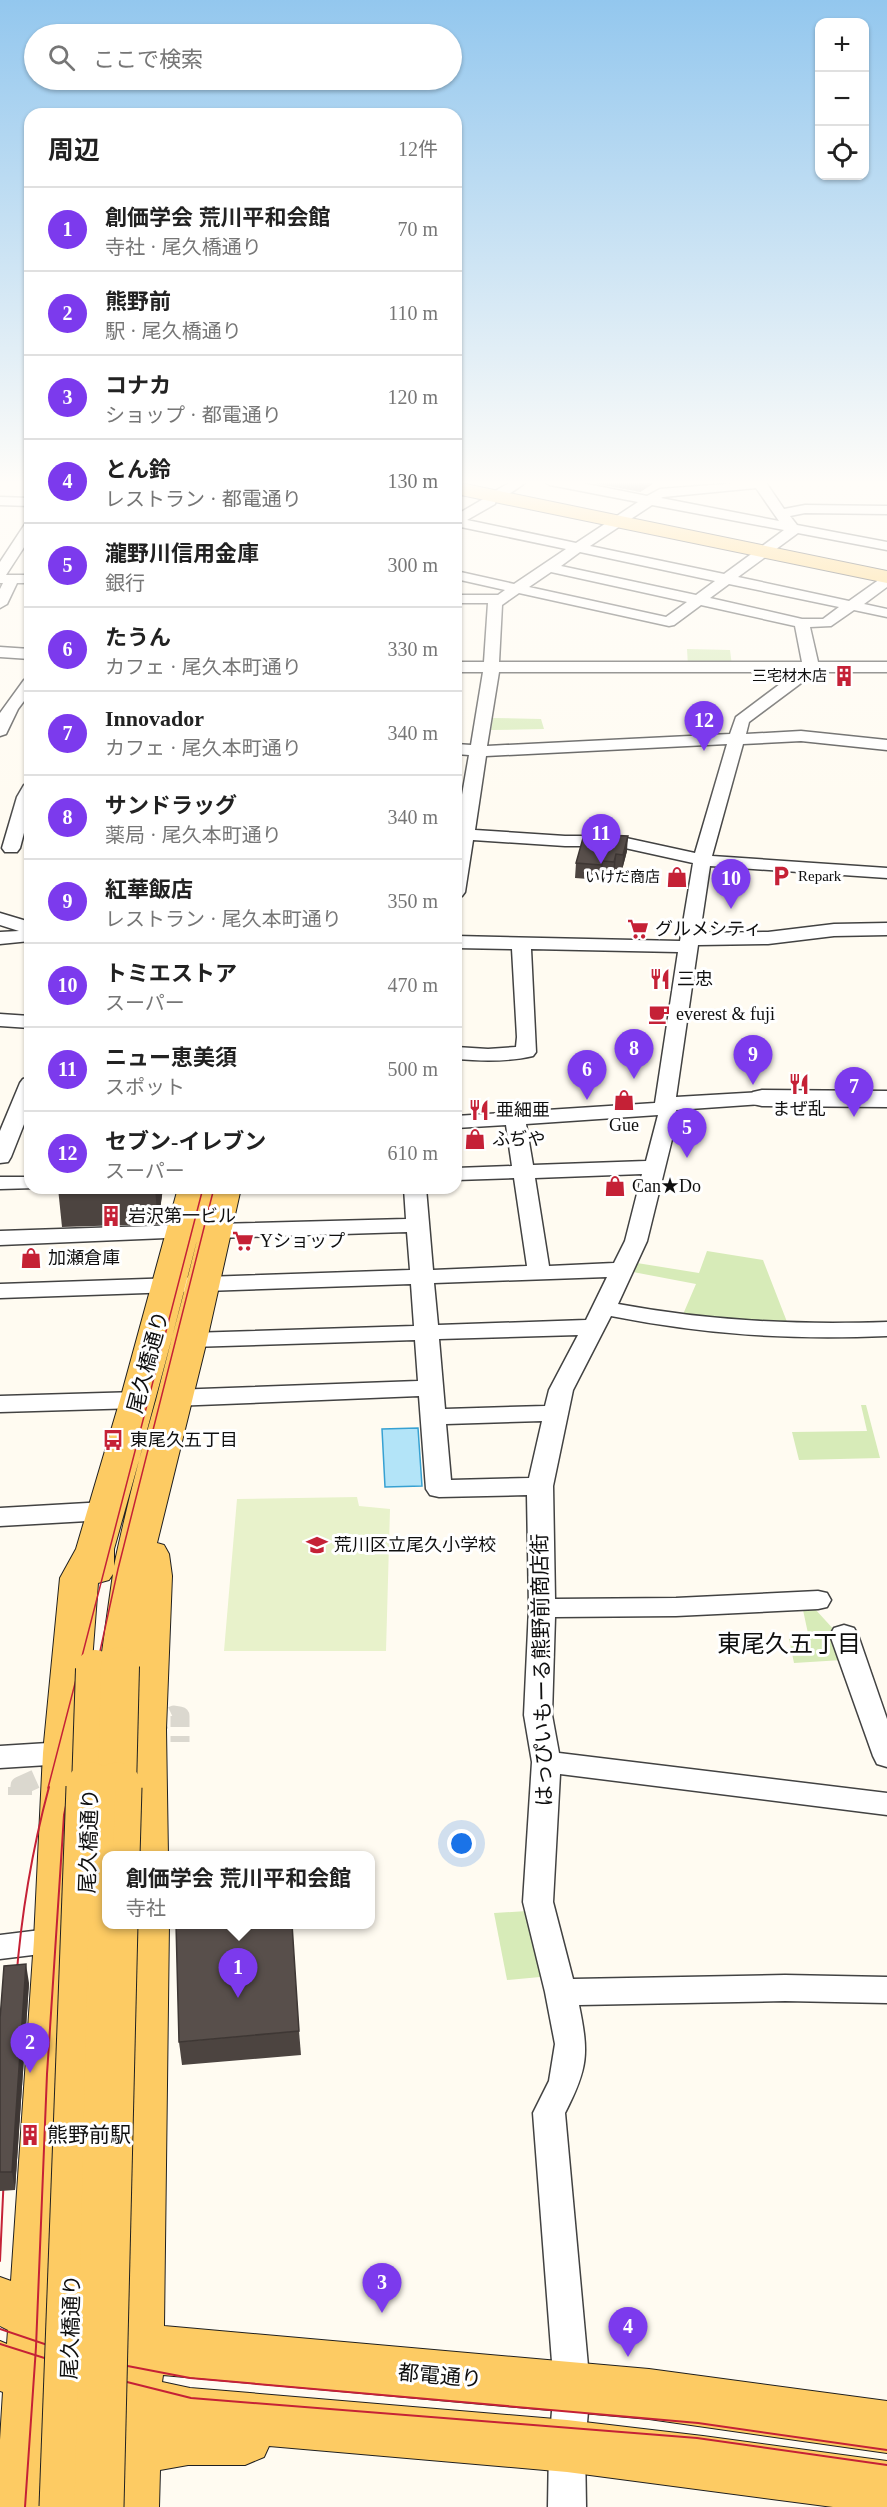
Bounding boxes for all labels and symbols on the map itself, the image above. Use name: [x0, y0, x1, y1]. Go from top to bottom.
building icon: 三宅材木店: [832, 664, 856, 688]
place label: 三宅材木店: [752, 667, 827, 684]
pin: 12: [684, 702, 724, 751]
pin: 11: [582, 814, 620, 864]
pin: 10: [712, 860, 750, 909]
parking icon: Repark: [769, 864, 793, 888]
shop icon: いけだ商店: [665, 865, 689, 889]
place label: Repark: [798, 868, 842, 884]
place label: いけだ商店: [585, 869, 660, 885]
supermarket icon: グルメシティ: [626, 917, 650, 941]
place label: グルメシティ: [655, 919, 762, 939]
restaurant icon: 三忠: [648, 967, 672, 991]
place label: 三忠: [677, 969, 713, 989]
cafe icon: everest & fuji: [647, 1002, 671, 1026]
place label: everest & fuji: [676, 1004, 775, 1024]
pin: 8: [614, 1030, 654, 1079]
pin: 9: [734, 1036, 772, 1085]
pin: 6: [568, 1050, 606, 1100]
pin: 7: [834, 1068, 874, 1117]
restaurant icon: まぜ乱: [787, 1072, 811, 1096]
shop icon: Gue: [612, 1088, 636, 1112]
restaurant icon: 亜細亜: [467, 1098, 491, 1122]
place label: まぜ乱: [772, 1099, 826, 1119]
place label: 亜細亜: [496, 1100, 550, 1120]
pin: 5: [668, 1108, 706, 1158]
place label: Gue: [609, 1115, 639, 1135]
shop icon: ふぢや: [463, 1127, 487, 1151]
place label: ふぢや: [492, 1129, 545, 1149]
shop icon: Can★Do: [603, 1174, 627, 1198]
place label: Can★Do: [632, 1176, 701, 1196]
building icon: 岩沢第一ビル: [99, 1204, 123, 1228]
place label: 岩沢第一ビル: [128, 1206, 236, 1226]
supermarket icon: Yショップ: [231, 1229, 255, 1253]
place label: Yショップ: [260, 1231, 345, 1251]
shop icon: 加瀬倉庫: [19, 1246, 43, 1270]
place label: 加瀬倉庫: [48, 1248, 120, 1268]
street label: 尾久橋通り: [123, 1308, 173, 1416]
bus stop icon: 東尾久五丁目: [101, 1428, 125, 1452]
place label: 東尾久五丁目: [130, 1430, 238, 1450]
school or university icon: 荒川区立尾久小学校: [305, 1533, 329, 1557]
street label: はっぴいもーる熊野前商店街: [528, 1533, 556, 1807]
place label: 荒川区立尾久小学校: [334, 1535, 496, 1555]
district label: 東尾久五丁目: [717, 1631, 861, 1657]
street label: 尾久橋通り: [75, 1788, 103, 1894]
your location: [447, 1829, 476, 1858]
pin: 1: [218, 1948, 258, 1998]
pin: 2: [10, 2024, 50, 2073]
building icon: 熊野前駅: [18, 2123, 42, 2147]
place label: 熊野前駅: [47, 2123, 131, 2147]
pin: 3: [362, 2264, 401, 2313]
street label: 尾久橋通り: [57, 2274, 85, 2380]
pin: 4: [608, 2308, 648, 2357]
street label: 都電通り: [397, 2360, 483, 2392]

